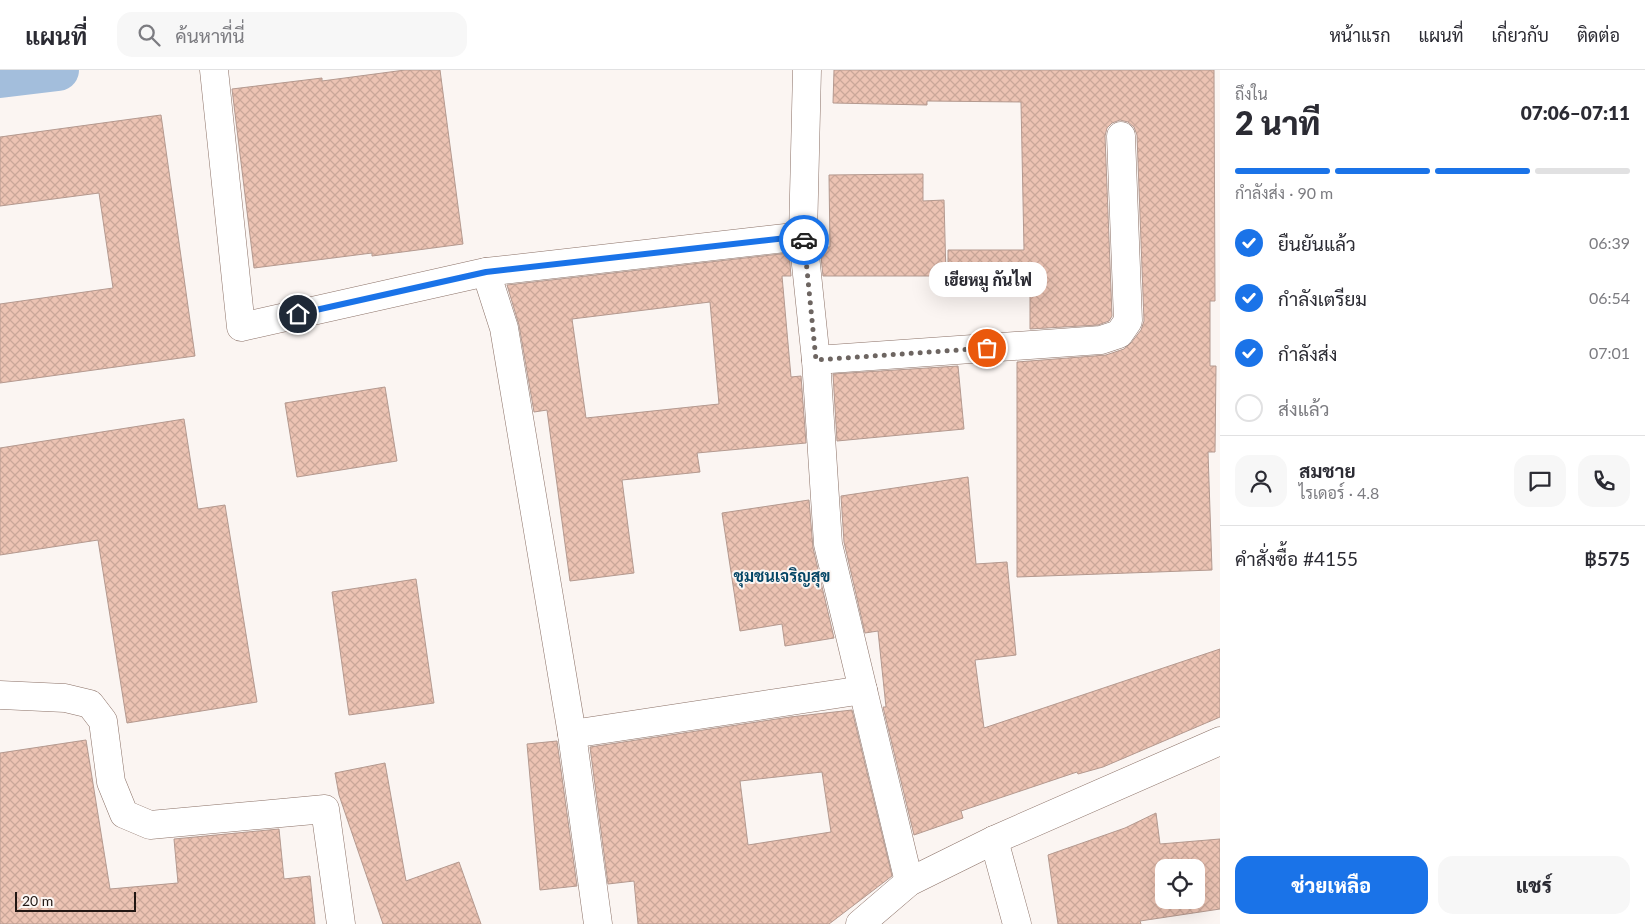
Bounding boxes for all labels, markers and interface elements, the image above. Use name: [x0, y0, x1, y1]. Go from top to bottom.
search box: [117, 12, 467, 57]
text: แผนที่: [25, 21, 87, 50]
icon: search: [135, 21, 163, 49]
text: ค้นหาที่นี่: [175, 24, 245, 47]
text: หน้าแรก: [1329, 24, 1391, 46]
text: แผนที่: [1419, 24, 1463, 46]
text: เกี่ยวกับ: [1491, 24, 1549, 46]
text: ติดต่อ: [1577, 24, 1620, 46]
text: ถึงใน: [1235, 84, 1268, 103]
text: 07:06–07:11: [1521, 101, 1630, 124]
text: 2 นาที: [1235, 103, 1320, 142]
text: กำลังส่ง · 90 m: [1235, 183, 1333, 202]
courier: [779, 215, 829, 265]
icon: car: [790, 226, 818, 254]
icon: check: [1235, 229, 1263, 257]
text: ยืนยันแล้ว: [1278, 232, 1356, 255]
text: 06:39: [1589, 233, 1630, 252]
callout: เฮียหมู กันไฟ: [928, 263, 1046, 298]
text: เฮียหมู กันไฟ: [944, 270, 1032, 289]
icon: check: [1235, 284, 1263, 312]
text: กำลังเตรียม: [1278, 287, 1367, 310]
text: 06:54: [1589, 288, 1630, 307]
pin: [277, 293, 319, 335]
icon: home: [284, 300, 312, 328]
pin: [966, 327, 1008, 369]
icon: bag: [973, 334, 1001, 362]
icon: check: [1235, 339, 1263, 367]
text: กำลังส่ง: [1278, 342, 1337, 365]
text: 07:01: [1589, 343, 1630, 362]
text: ส่งแล้ว: [1278, 397, 1329, 420]
button: person: [1235, 455, 1287, 507]
button: chat: [1514, 455, 1566, 507]
button: phone: [1578, 455, 1630, 507]
text: สมชาย: [1299, 459, 1356, 482]
text: ไรเดอร์ · 4.8: [1299, 483, 1379, 502]
text: คำสั่งซื้อ #4155: [1235, 547, 1358, 570]
text: ฿575: [1584, 547, 1630, 570]
district label: ชุมชนเจริญสุข: [734, 566, 830, 588]
button: ช่วยเหลือ: [1235, 856, 1428, 914]
button: แชร์: [1438, 856, 1630, 914]
map controls: [1155, 859, 1205, 909]
button: locate: [1155, 859, 1205, 909]
scale bar: [15, 889, 136, 912]
text: 20 m: [22, 892, 53, 909]

